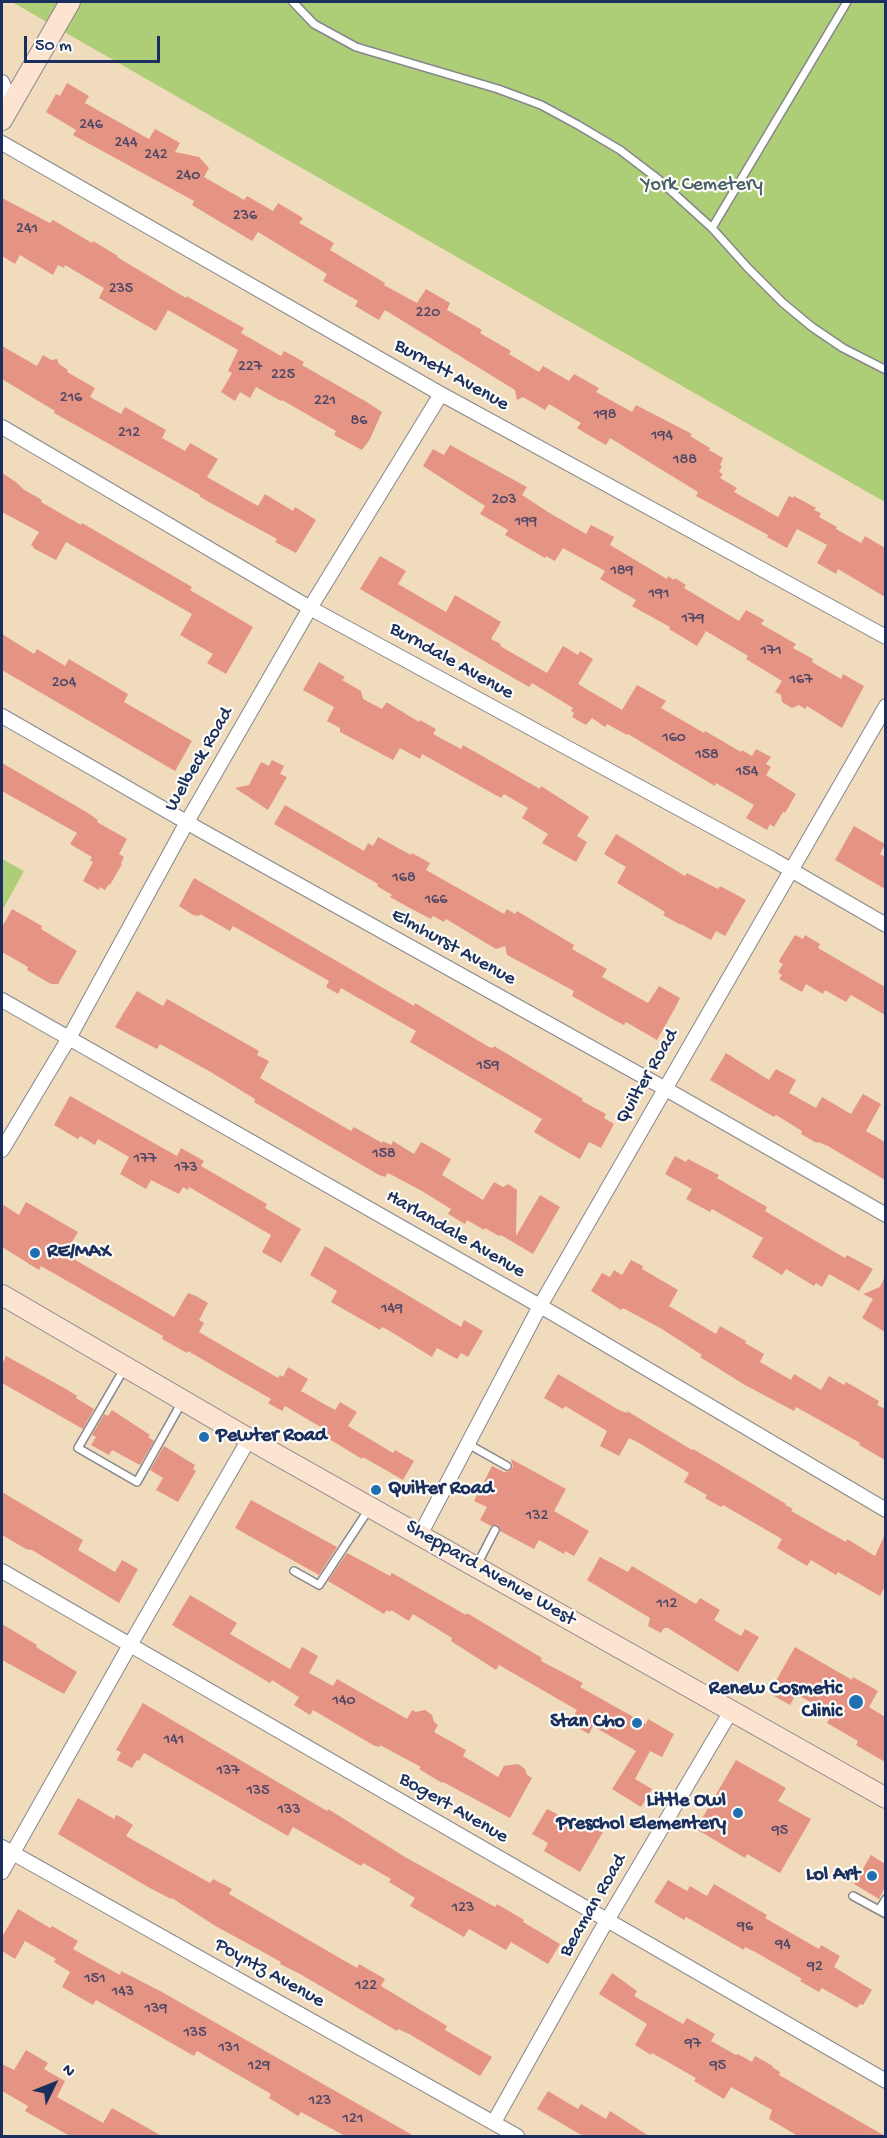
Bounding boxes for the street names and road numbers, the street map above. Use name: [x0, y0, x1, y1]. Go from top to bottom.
street label: Burnett Avenue: [389, 335, 513, 417]
street label: Burndale Avenue: [385, 618, 517, 706]
street label: Welbeck Road: [160, 703, 240, 817]
street label: Elmhurst Avenue: [387, 904, 519, 992]
street label: Quilter Road: [611, 1025, 685, 1129]
street label: Harlandale Avenue: [381, 1185, 529, 1285]
street label: Sheppard Avenue West: [401, 1516, 579, 1632]
street label: Bogert Avenue: [394, 1768, 512, 1850]
street label: Beaman Road: [555, 1850, 633, 1962]
street label: Poyntz Avenue: [210, 1934, 328, 2014]

